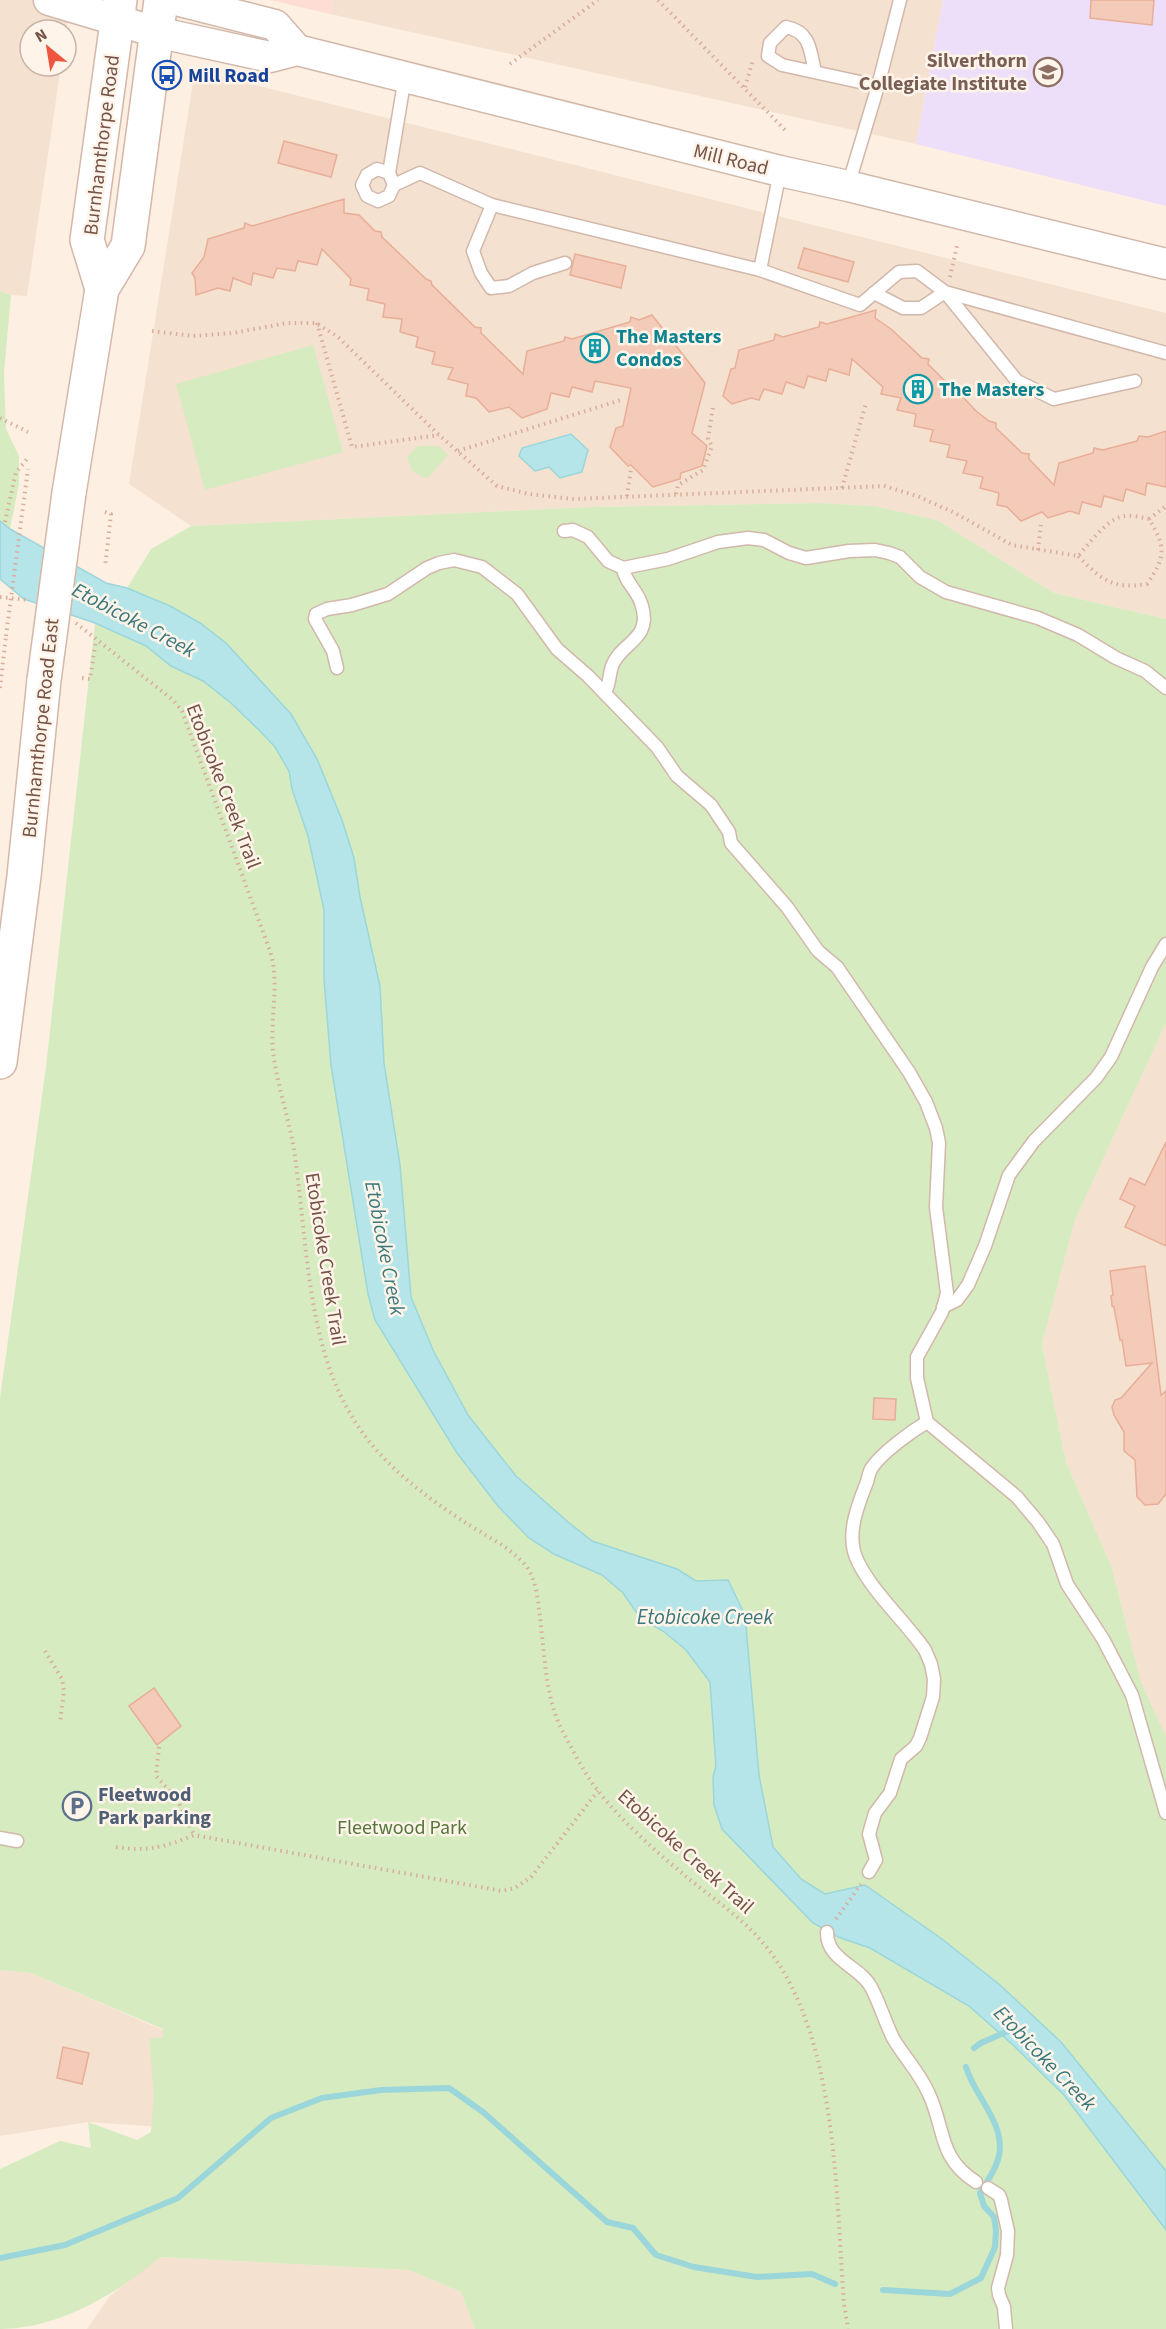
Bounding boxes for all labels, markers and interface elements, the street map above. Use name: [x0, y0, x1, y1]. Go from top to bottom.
north arrow: [18, 18, 78, 78]
text: N: [31, 24, 51, 48]
place label: Silverthorn Collegiate Institute: [859, 47, 1027, 98]
street label: Burnhamthorpe Road: [77, 53, 127, 237]
school or university icon: Silverthorn Collegiate Institute: [1032, 56, 1064, 88]
bus stop icon: Mill Road: [151, 59, 183, 91]
place label: Mill Road: [188, 62, 269, 90]
street label: Mill Road: [690, 137, 771, 183]
place label: The Masters Condos: [616, 323, 722, 374]
building icon: The Masters Condos: [579, 332, 611, 364]
building icon: The Masters: [902, 373, 934, 405]
place label: The Masters: [939, 376, 1045, 404]
water label: Etobicoke Creek: [67, 575, 202, 666]
street label: Burnhamthorpe Road East: [16, 617, 66, 839]
street label: Etobicoke Creek Trail: [179, 700, 267, 873]
street label: Etobicoke Creek Trail: [298, 1171, 352, 1348]
water label: Etobicoke Creek: [357, 1178, 413, 1319]
water label: Etobicoke Creek: [637, 1602, 774, 1632]
place label: Fleetwood Park parking: [98, 1781, 211, 1832]
street label: Etobicoke Creek Trail: [611, 1783, 760, 1921]
parking icon: Fleetwood Park parking: [61, 1790, 93, 1822]
park label: Fleetwood Park: [337, 1814, 467, 1842]
water label: Etobicoke Creek: [987, 1999, 1104, 2118]

